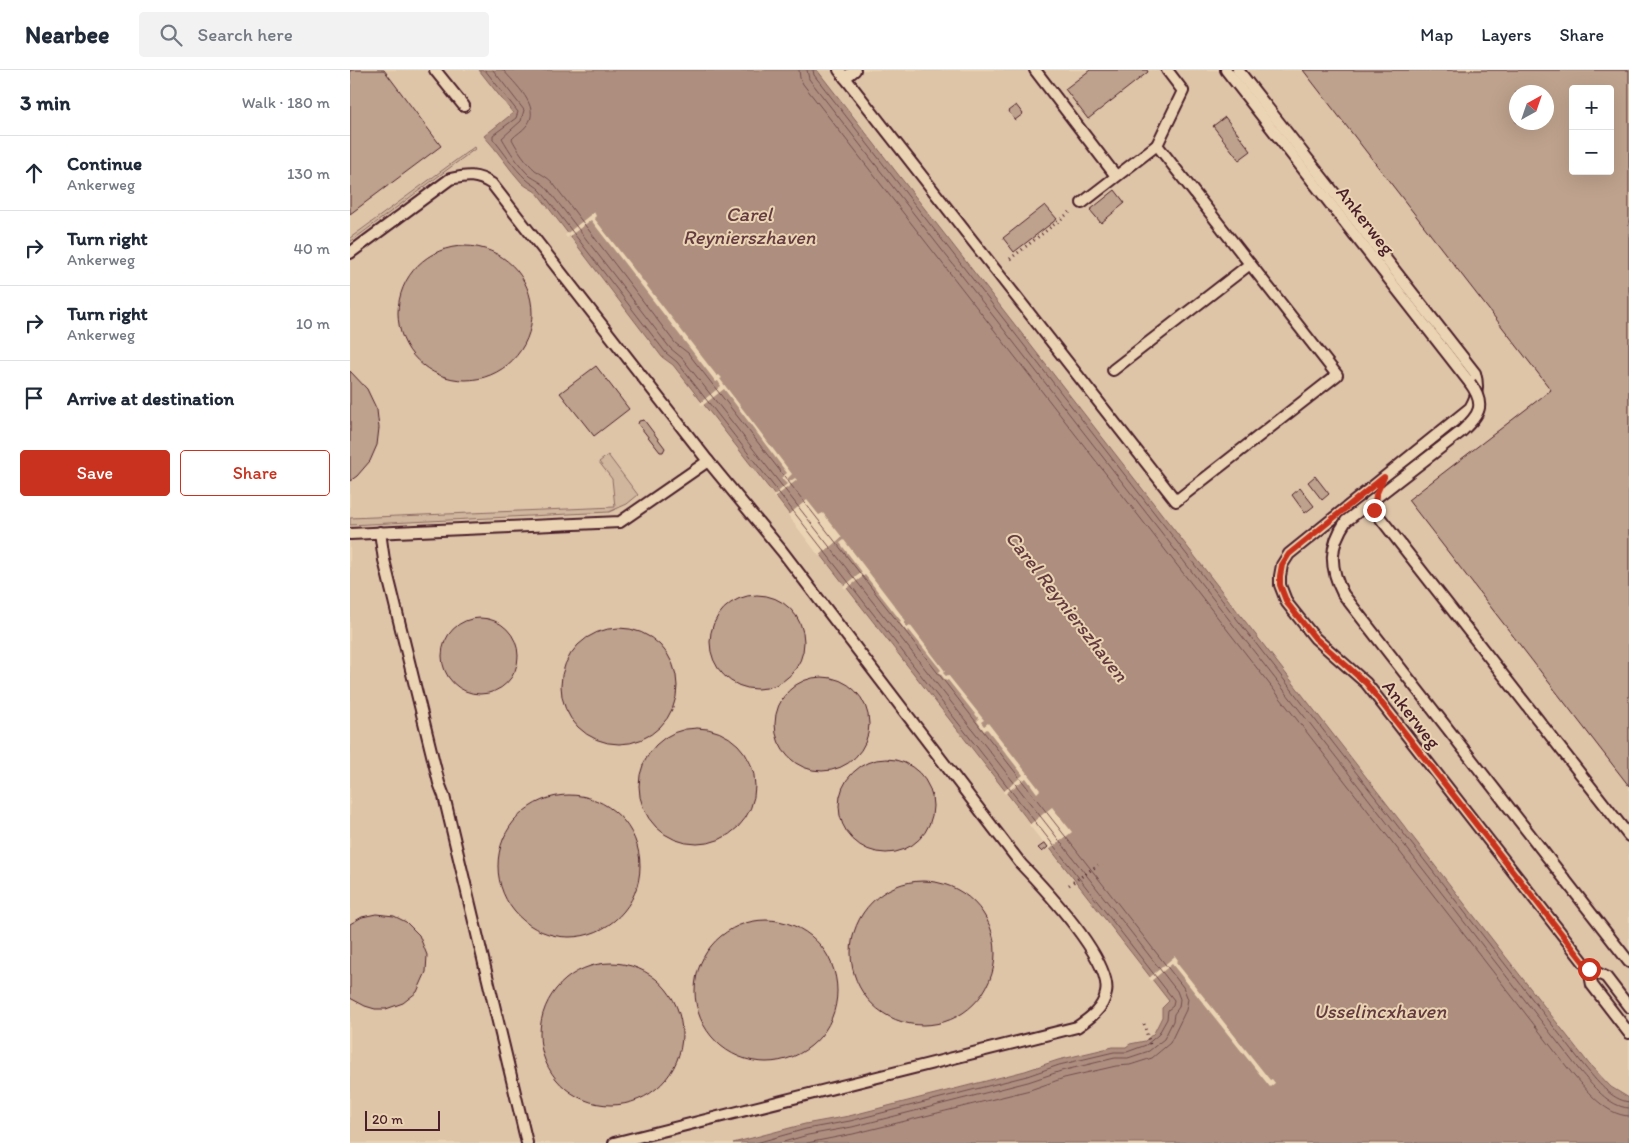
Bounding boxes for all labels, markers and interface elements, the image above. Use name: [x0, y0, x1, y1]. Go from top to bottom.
search box: [139, 12, 489, 57]
text: Nearbee: [25, 20, 109, 49]
icon: search: [157, 21, 185, 49]
text: Search here: [197, 23, 293, 46]
text: Map: [1420, 24, 1453, 46]
text: Layers: [1481, 24, 1531, 46]
text: Share: [1559, 24, 1604, 46]
north arrow: [1509, 85, 1554, 130]
map controls: [1569, 85, 1614, 175]
button: +: [1569, 85, 1614, 130]
text: 3 min: [20, 90, 70, 115]
text: Walk · 180 m: [242, 93, 330, 112]
button: −: [1569, 130, 1614, 175]
text: Continue: [67, 152, 142, 175]
icon: ahead: [20, 159, 48, 187]
text: 130 m: [287, 164, 330, 183]
text: Ankerweg: [67, 175, 135, 194]
street label: Ankerweg: [1332, 181, 1400, 259]
water label: Carel Reynierszhaven: [683, 202, 816, 249]
text: Turn right: [67, 227, 148, 250]
icon: right: [20, 234, 48, 262]
text: 40 m: [293, 239, 330, 258]
text: Ankerweg: [67, 250, 135, 269]
text: Turn right: [67, 302, 148, 325]
icon: right: [20, 309, 48, 337]
text: 10 m: [296, 314, 330, 333]
text: Ankerweg: [67, 325, 135, 344]
icon: arrive: [20, 384, 48, 412]
text: Arrive at destination: [67, 387, 234, 410]
button: Save: [20, 450, 170, 496]
button: Share: [180, 450, 330, 496]
route end: [1363, 499, 1386, 522]
water label: Carel Reynierszhaven: [1001, 526, 1134, 687]
street label: Ankerweg: [1378, 675, 1446, 753]
route start: [1578, 958, 1601, 981]
water label: Usselincxhaven: [1314, 999, 1447, 1023]
scale bar: [365, 1108, 440, 1131]
text: 20 m: [372, 1111, 403, 1128]

